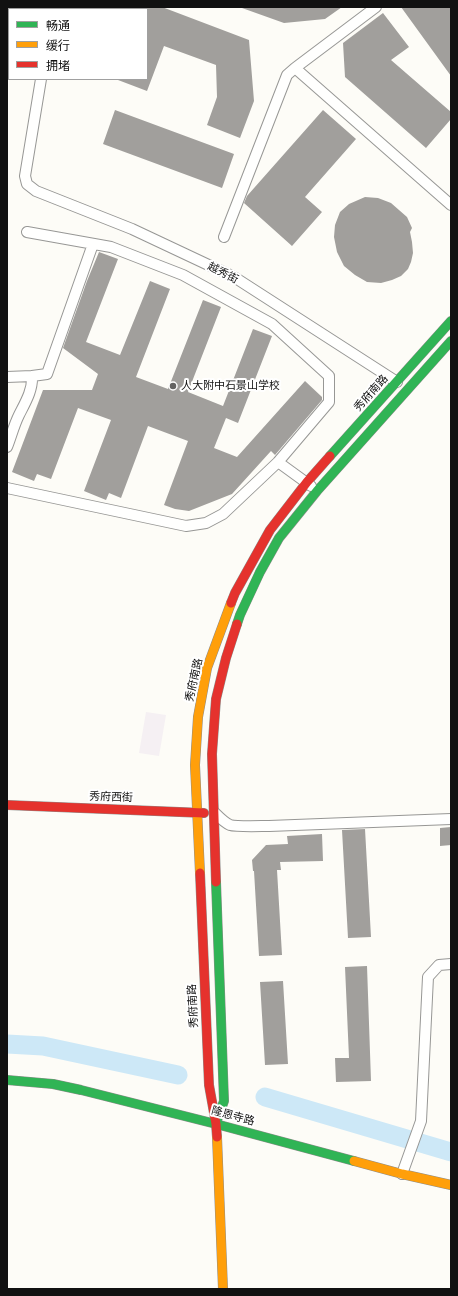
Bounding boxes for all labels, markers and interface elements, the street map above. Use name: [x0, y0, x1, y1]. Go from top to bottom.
legend: [8, 8, 148, 80]
text: 畅通: [46, 17, 70, 33]
text: 缓行: [46, 37, 70, 53]
text: 拥堵: [46, 57, 70, 73]
street label: 越秀街: [205, 260, 241, 286]
street label: 秀府南路: [351, 372, 391, 414]
place label: 人大附中石景山学校: [181, 379, 280, 393]
marker: 人大附中石景山学校: [168, 381, 178, 391]
street label: 秀府南路: [183, 657, 205, 703]
street label: 秀府西街: [89, 790, 133, 804]
street label: 秀府南路: [185, 984, 201, 1028]
street label: 隆恩寺路: [210, 1104, 256, 1128]

